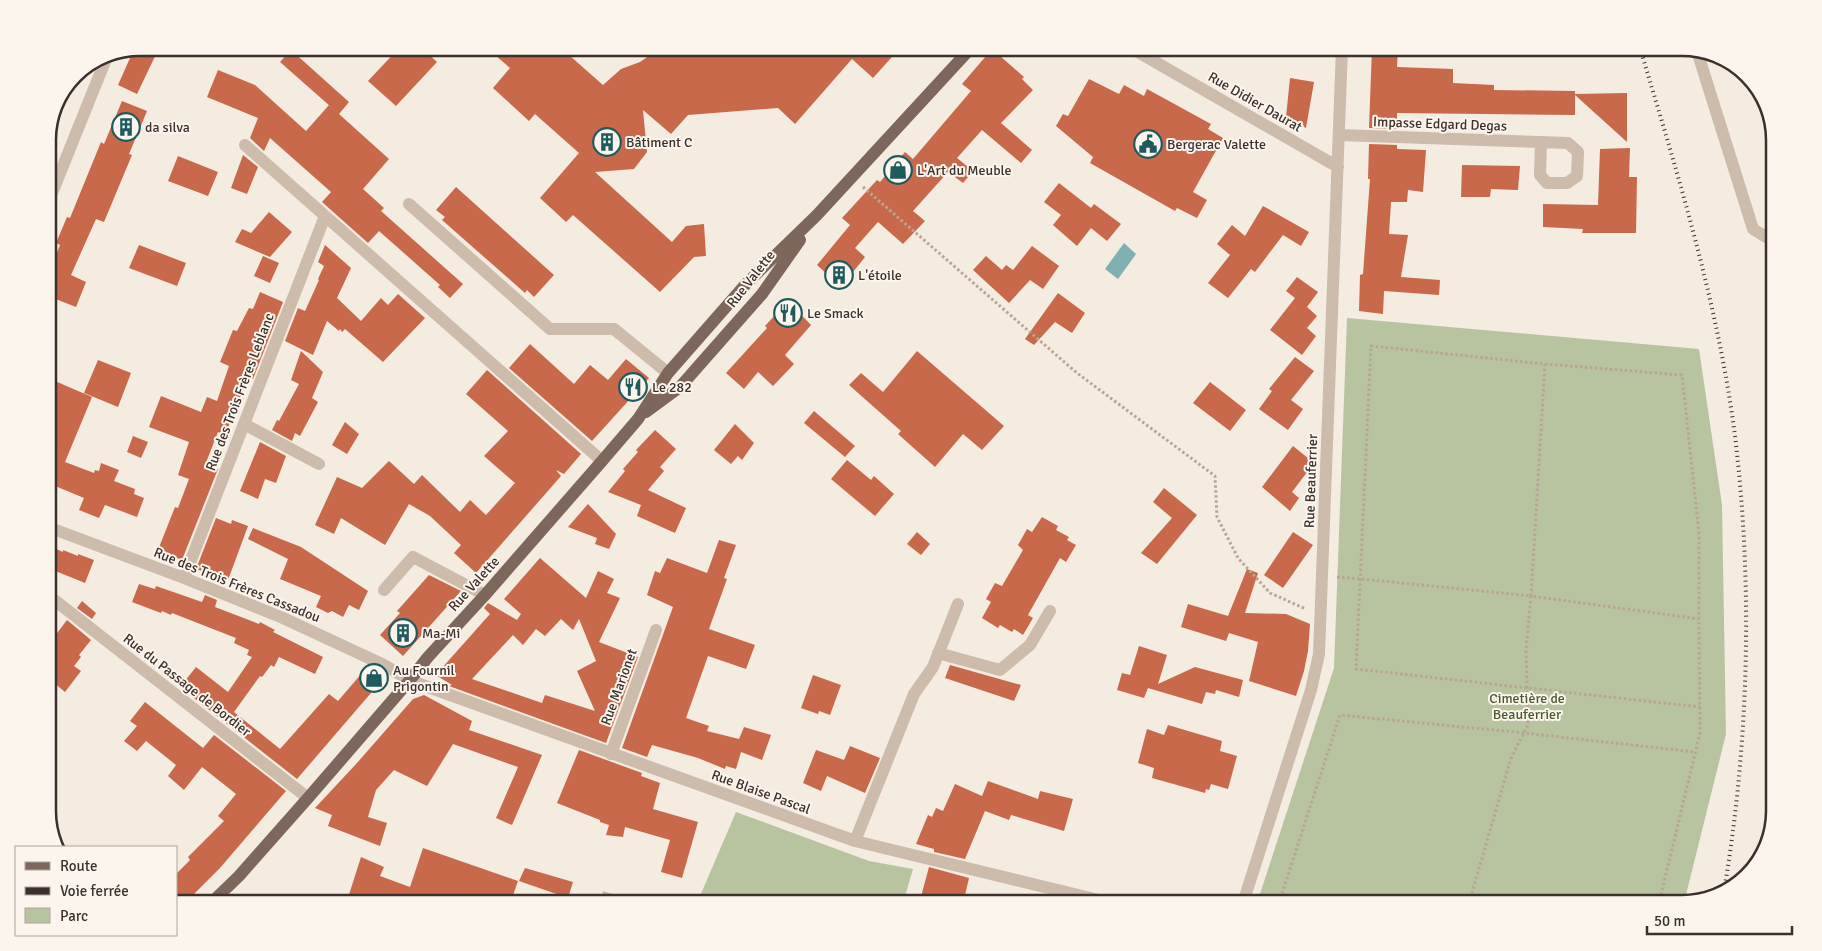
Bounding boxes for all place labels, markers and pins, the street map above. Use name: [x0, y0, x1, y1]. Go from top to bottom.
building icon: da silva: [111, 112, 141, 142]
place label: da silva: [145, 119, 190, 136]
building icon: Bâtiment C: [592, 127, 622, 157]
public building icon: Bergerac Valette: [1133, 129, 1163, 159]
place label: Bâtiment C: [626, 134, 692, 151]
place label: Bergerac Valette: [1167, 136, 1266, 153]
shop icon: L'Art du Meuble: [883, 155, 913, 185]
place label: L'Art du Meuble: [917, 162, 1012, 179]
building icon: L'étoile: [824, 260, 854, 290]
place label: L'étoile: [858, 267, 902, 284]
restaurant icon: Le Smack: [773, 298, 803, 328]
place label: Le Smack: [807, 305, 864, 322]
restaurant icon: Le 282: [618, 372, 648, 402]
place label: Le 282: [652, 379, 692, 396]
building icon: Ma-Mi: [388, 618, 418, 648]
place label: Ma-Mi: [422, 625, 460, 642]
place label: Au Fournil Prigontin: [393, 662, 455, 695]
shop icon: Au Fournil Prigontin: [359, 663, 389, 693]

